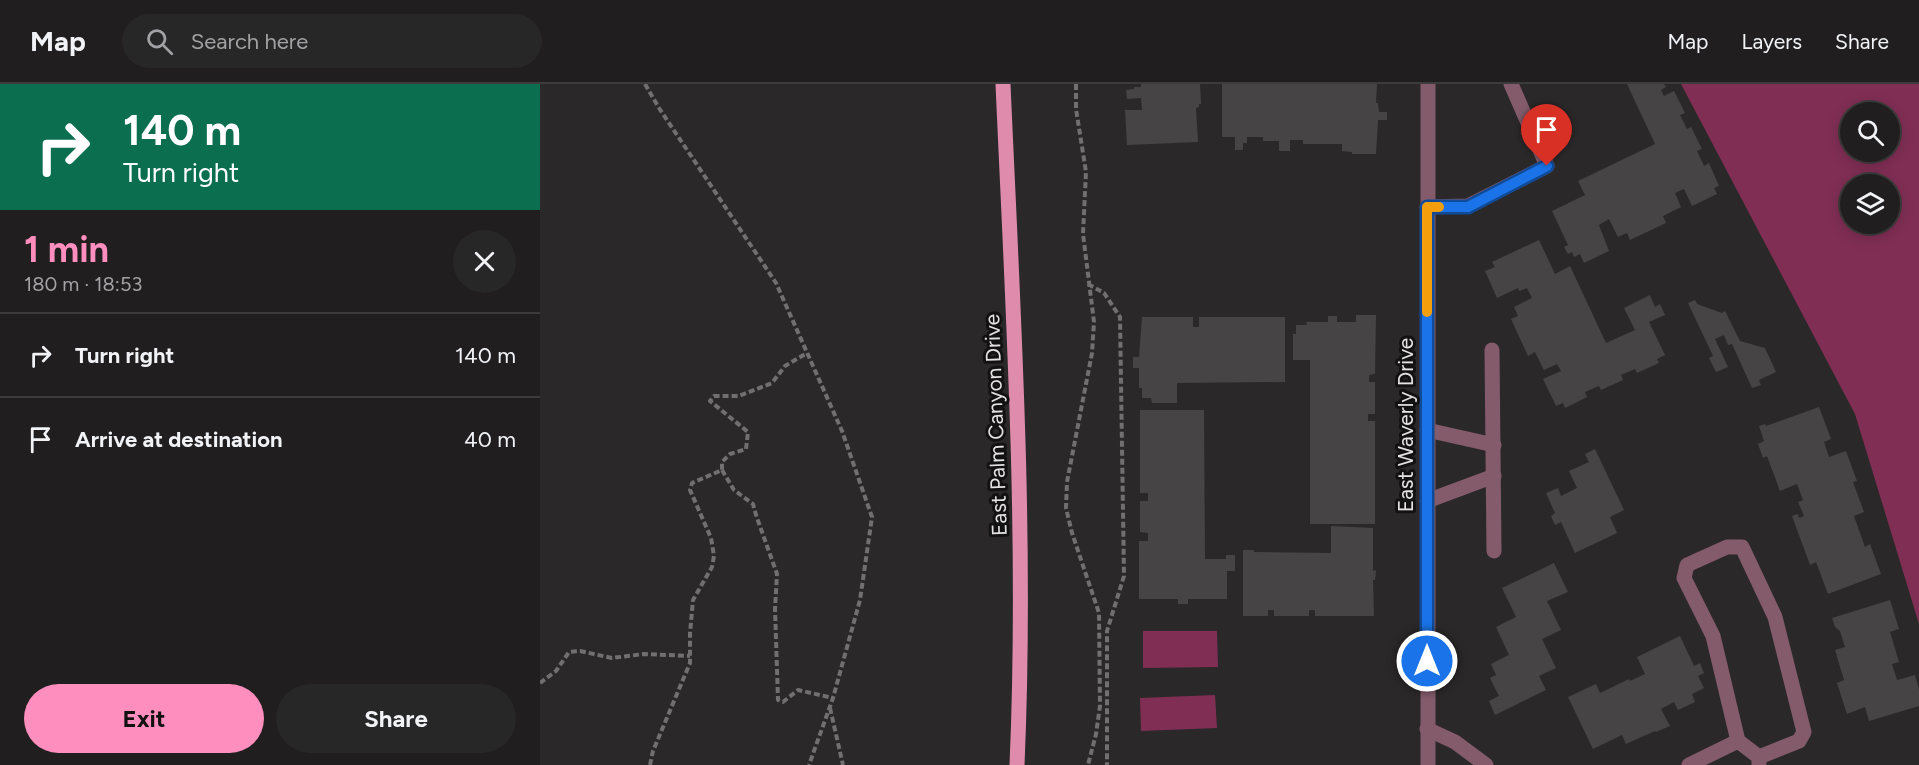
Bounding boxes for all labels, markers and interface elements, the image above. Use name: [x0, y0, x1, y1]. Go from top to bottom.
search box: [122, 14, 542, 68]
text: Map: [30, 24, 86, 58]
icon: search: [143, 25, 176, 58]
text: Search here: [191, 28, 308, 55]
text: Map: [1668, 29, 1708, 54]
text: Layers: [1741, 29, 1802, 54]
text: Share: [1835, 29, 1889, 54]
map controls: [1840, 102, 1900, 234]
button: search: [1840, 102, 1900, 162]
pin: [1521, 104, 1572, 166]
text: 140 m: [123, 105, 241, 156]
icon: right: [24, 108, 102, 186]
icon: arrive: [1530, 113, 1563, 146]
text: Turn right: [123, 156, 239, 189]
button: layers: [1840, 174, 1900, 234]
text: 1 min: [24, 228, 109, 271]
button: close: [453, 230, 516, 293]
text: 180 m · 18:53: [24, 272, 142, 296]
street label: East Palm Canyon Drive: [979, 314, 1012, 537]
street label: East Waverly Drive: [1393, 338, 1418, 512]
icon: right: [24, 339, 57, 372]
text: Turn right: [75, 342, 174, 369]
text: 140 m: [455, 342, 516, 369]
icon: arrive: [24, 423, 57, 456]
text: Arrive at destination: [75, 426, 283, 453]
text: 40 m: [464, 426, 516, 453]
position arrow: [1395, 629, 1459, 693]
button: Exit: [24, 684, 264, 753]
button: Share: [276, 684, 516, 753]

